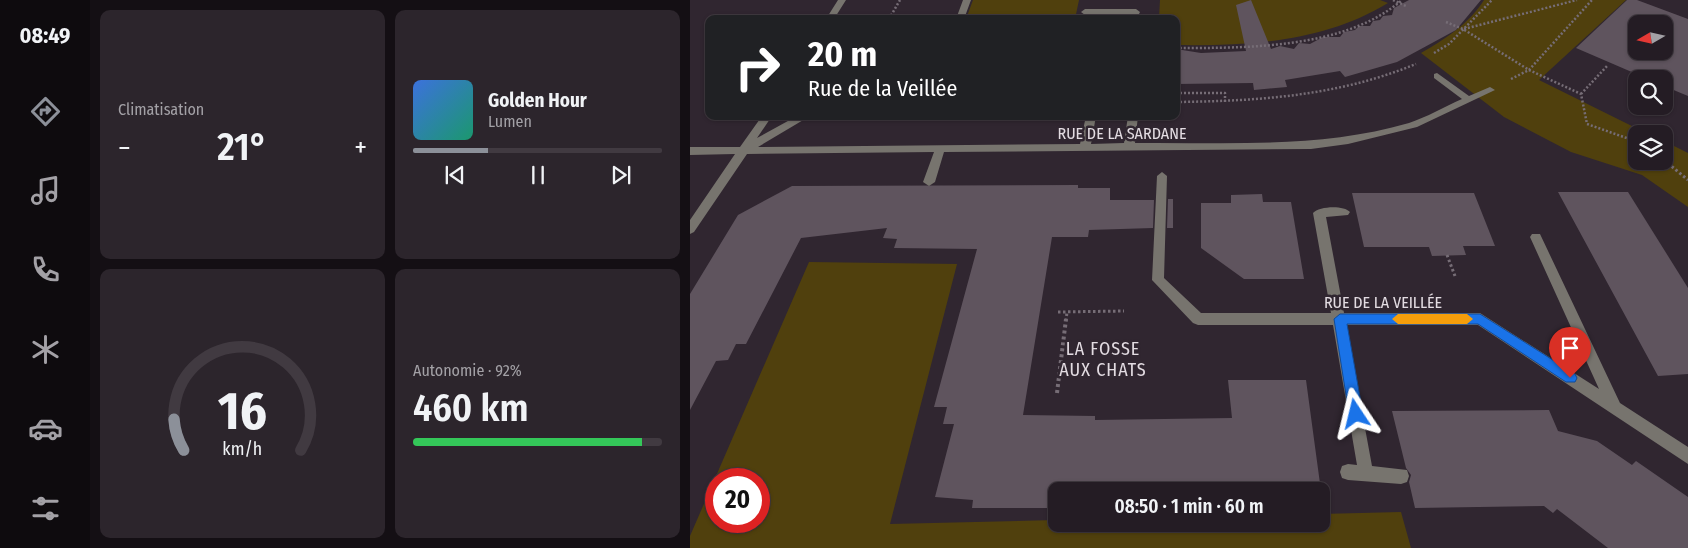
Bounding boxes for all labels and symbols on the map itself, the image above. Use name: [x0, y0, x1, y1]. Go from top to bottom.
north arrow: [1628, 15, 1672, 60]
street label: RUE DE LA SARDANE: [1058, 124, 1186, 143]
street label: RUE DE LA VEILLÉE: [1324, 293, 1442, 312]
pin: [1549, 327, 1591, 378]
district label: LA FOSSE AUX CHATS: [1059, 338, 1147, 381]
position arrow: [1329, 387, 1381, 439]
speed limit sign: 20: [705, 468, 770, 533]

